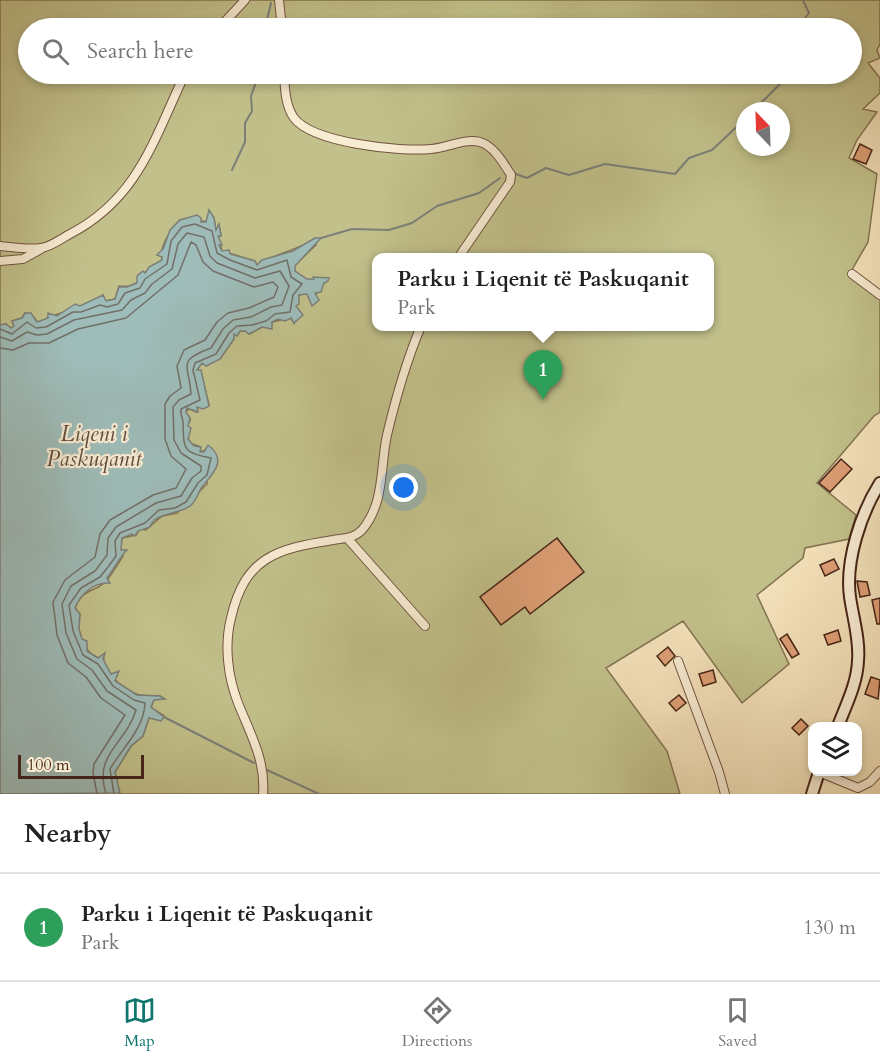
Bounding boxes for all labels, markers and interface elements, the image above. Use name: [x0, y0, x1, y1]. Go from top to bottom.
search box: [18, 18, 862, 84]
icon: search: [39, 35, 72, 68]
text: Search here: [87, 36, 194, 66]
north arrow: [736, 102, 790, 156]
popup: [372, 253, 714, 331]
text: Parku i Liqenit të Paskuqanit: [397, 264, 689, 294]
text: Park: [397, 294, 436, 321]
pin: 1: [524, 350, 562, 400]
water label: Liqeni i Paskuqanit: [47, 419, 142, 474]
your location: [389, 473, 418, 502]
map controls: [808, 722, 862, 776]
button: layers: [808, 722, 862, 776]
scale bar: [18, 752, 144, 780]
text: 100 m: [27, 754, 69, 776]
text: Nearby: [24, 816, 112, 851]
text: Parku i Liqenit të Paskuqanit: [81, 899, 373, 929]
text: 1: [38, 914, 49, 941]
text: 130 m: [803, 914, 856, 941]
text: Park: [81, 929, 119, 956]
tab: Map: [123, 994, 156, 1052]
tab: Directions: [402, 994, 472, 1052]
tab: Saved: [718, 994, 757, 1052]

